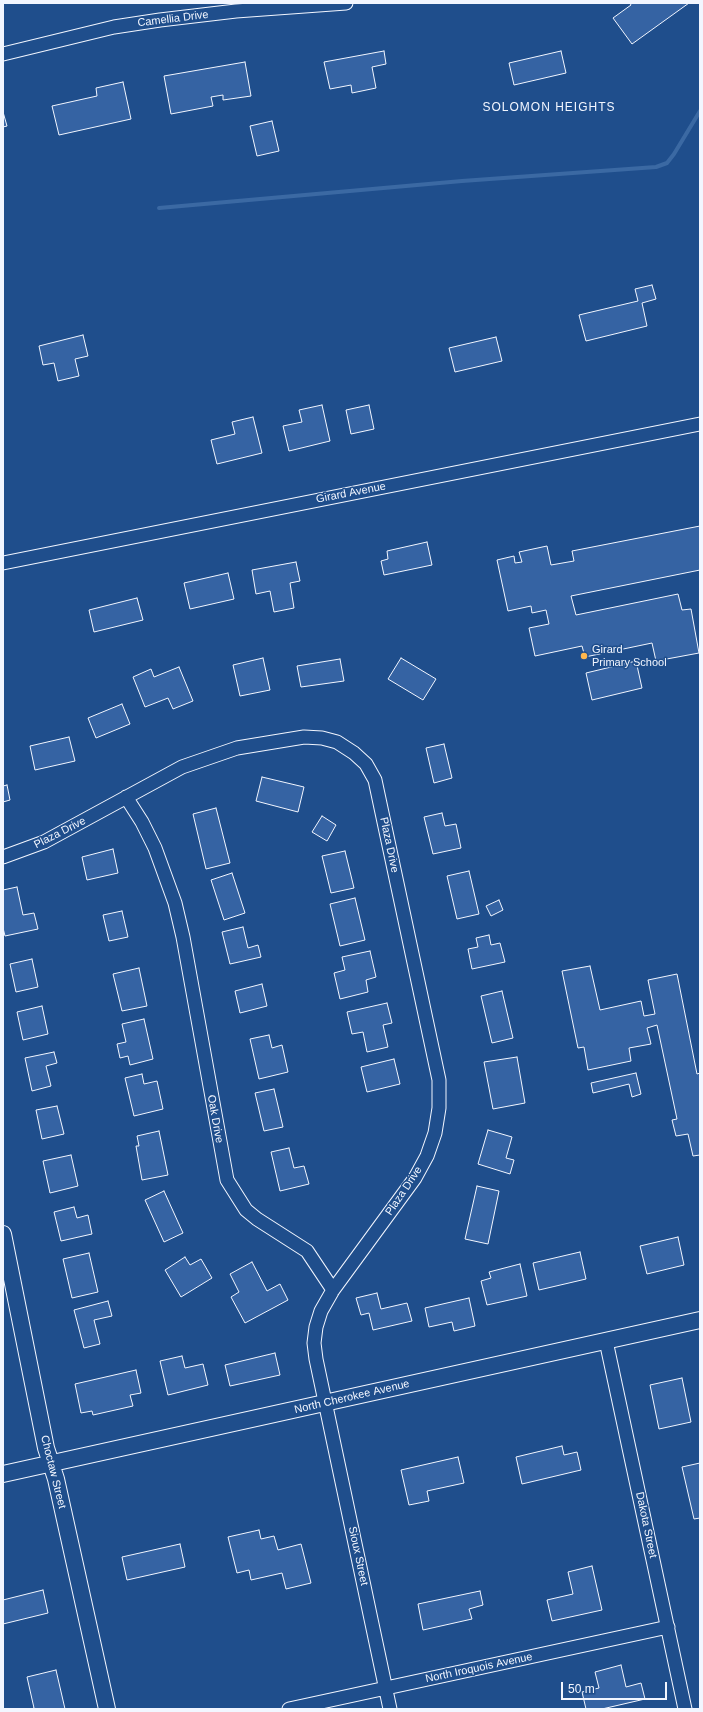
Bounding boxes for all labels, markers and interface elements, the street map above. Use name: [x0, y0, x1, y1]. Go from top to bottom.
street label: Camellia Drive: [137, 8, 209, 30]
district label: SOLOMON HEIGHTS: [482, 101, 616, 115]
street label: Girard Avenue: [315, 480, 387, 506]
place label: Girard Primary School: [592, 643, 667, 669]
marker: Girard Primary School: [579, 651, 589, 661]
street label: Plaza Drive: [32, 814, 88, 852]
street label: Plaza Drive: [377, 816, 401, 874]
street label: Oak Drive: [204, 1094, 226, 1144]
street label: Plaza Drive: [383, 1164, 425, 1218]
street label: North Cherokee Avenue: [293, 1377, 411, 1417]
street label: Choctaw Street: [37, 1434, 69, 1510]
street label: Dakota Street: [633, 1491, 659, 1559]
street label: Sioux Street: [345, 1525, 371, 1587]
street label: North Iroquois Avenue: [424, 1650, 534, 1686]
scale bar: [563, 1674, 669, 1700]
text: 50 m: [568, 1682, 595, 1696]

